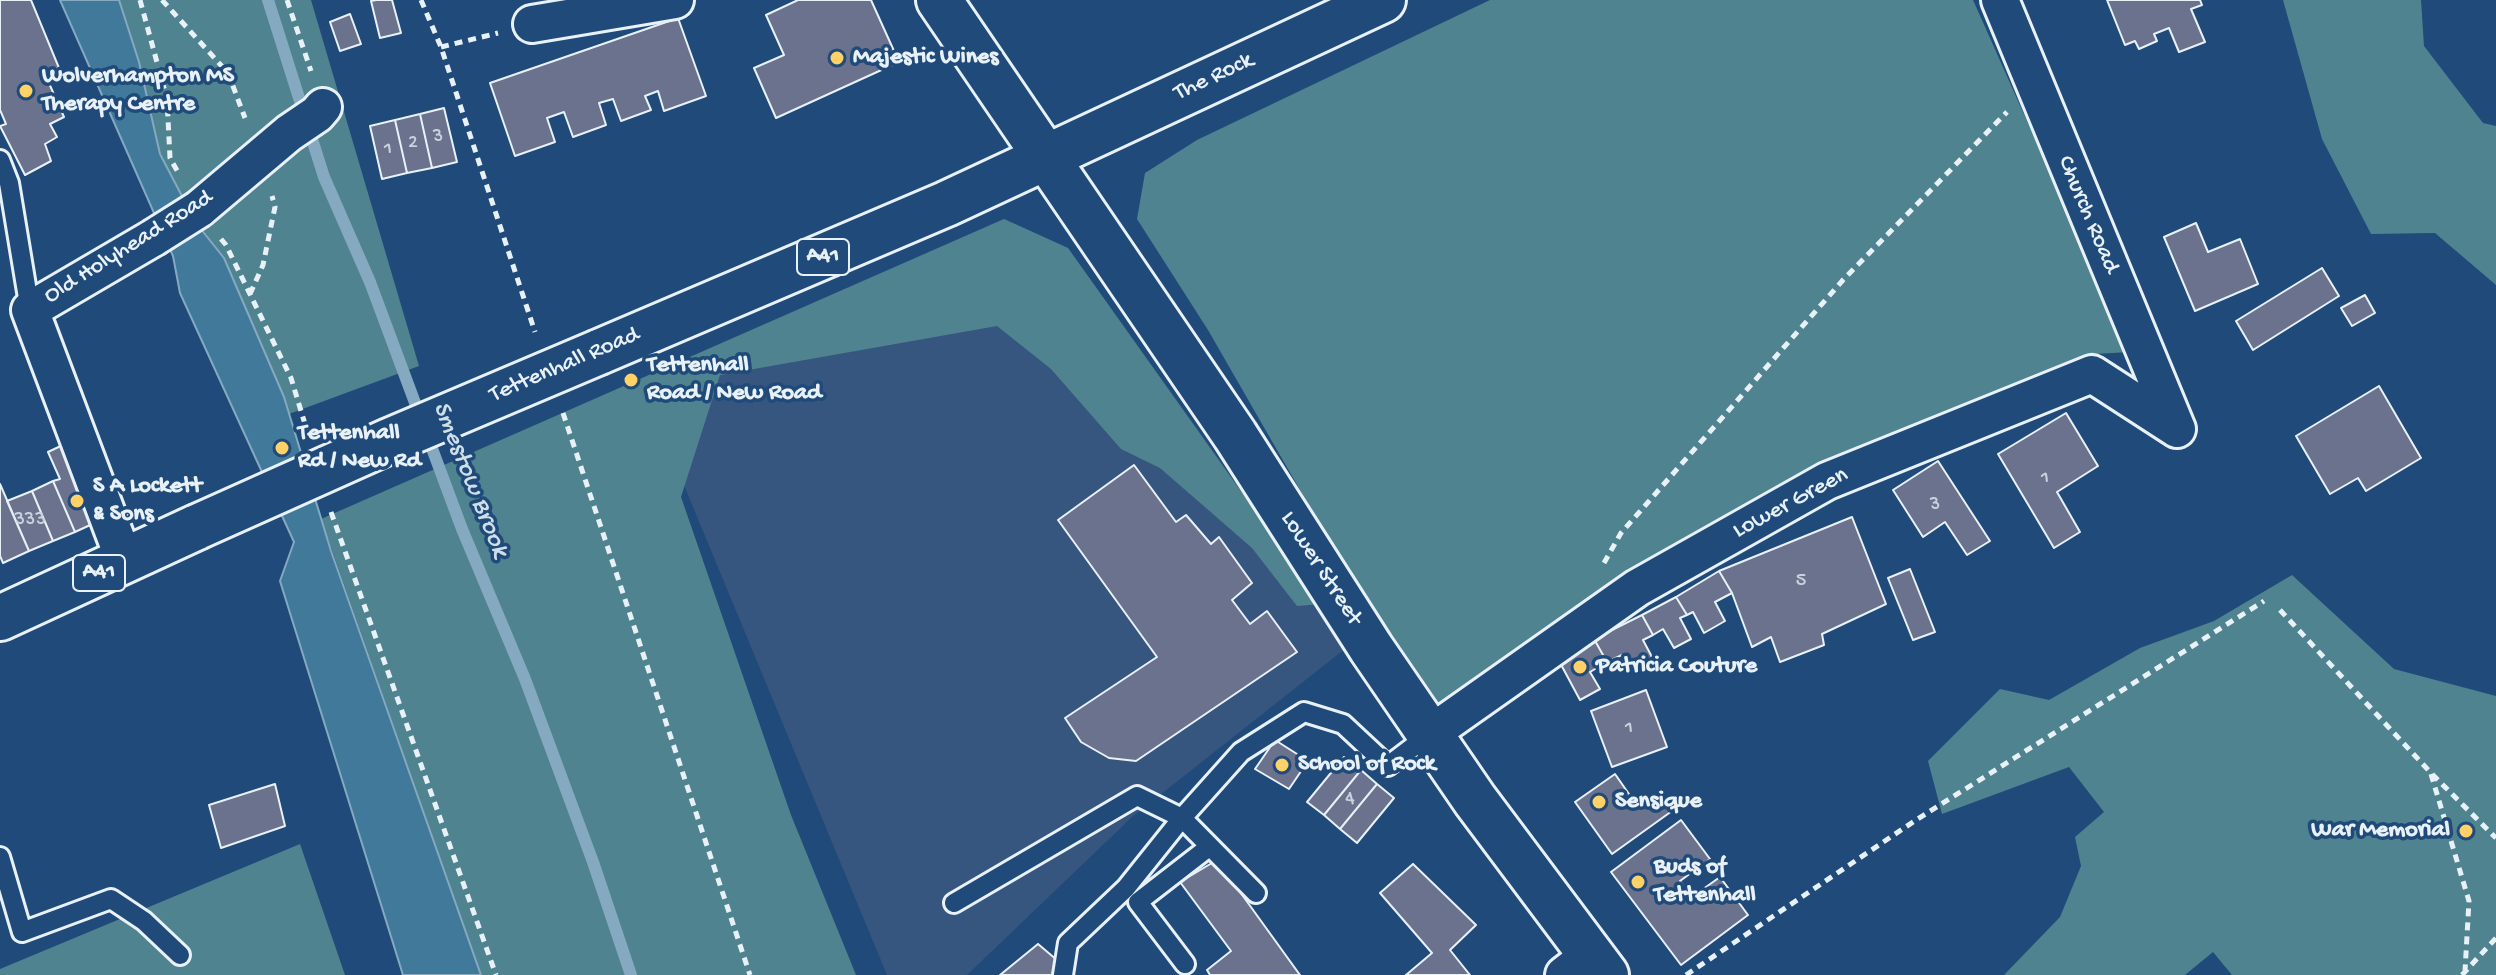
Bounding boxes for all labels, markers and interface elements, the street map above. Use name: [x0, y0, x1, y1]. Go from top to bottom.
place label: Majestic Wines: [853, 44, 998, 72]
street label: The Rock: [1170, 47, 1258, 109]
marker: Majestic Wines: [828, 49, 846, 67]
place label: Wolverhampton MS Therapy Centre: [42, 63, 234, 119]
marker: Wolverhampton MS Therapy Centre: [17, 82, 35, 100]
house number: 3: [433, 126, 443, 150]
house number: 2: [408, 132, 418, 156]
house number: 1: [384, 138, 392, 162]
street label: Church Road: [2049, 152, 2125, 278]
street label: Old Holyhead Road: [39, 185, 219, 311]
road number: A41: [797, 239, 849, 275]
street label: Tettenhall Road: [486, 322, 644, 410]
place label: Tettenhall Road / New Road: [647, 352, 821, 408]
marker: Tettenhall Road / New Road: [622, 371, 640, 389]
water label: Smestow Brook: [424, 398, 514, 562]
place label: Tettenhall Rd / New Rd: [298, 420, 421, 476]
marker: Tettenhall Rd / New Rd: [273, 439, 291, 457]
street label: Lower Green: [1729, 462, 1853, 546]
house number: 1: [2041, 467, 2049, 491]
place label: S A Lockett & Sons: [93, 473, 202, 529]
marker: S A Lockett & Sons: [68, 492, 86, 510]
house number: 3: [1930, 494, 1940, 518]
street label: Lower Street: [1272, 506, 1368, 632]
house number: 333: [14, 509, 46, 533]
road number: A41: [73, 555, 125, 591]
house number: 5: [1796, 570, 1806, 594]
place label: Patricia Couture: [1596, 653, 1757, 681]
marker: Patricia Couture: [1571, 658, 1589, 676]
house number: 1: [1625, 717, 1633, 741]
place label: School of Rock: [1298, 751, 1435, 779]
marker: School of Rock: [1273, 756, 1291, 774]
house number: 4: [1345, 788, 1355, 812]
place label: Sensique: [1615, 788, 1702, 816]
marker: Sensique: [1590, 793, 1608, 811]
place label: War Memorial: [2311, 817, 2450, 845]
marker: War Memorial: [2457, 822, 2475, 840]
place label: Buds of Tettenhall: [1654, 854, 1756, 910]
marker: Buds of Tettenhall: [1629, 873, 1647, 891]

